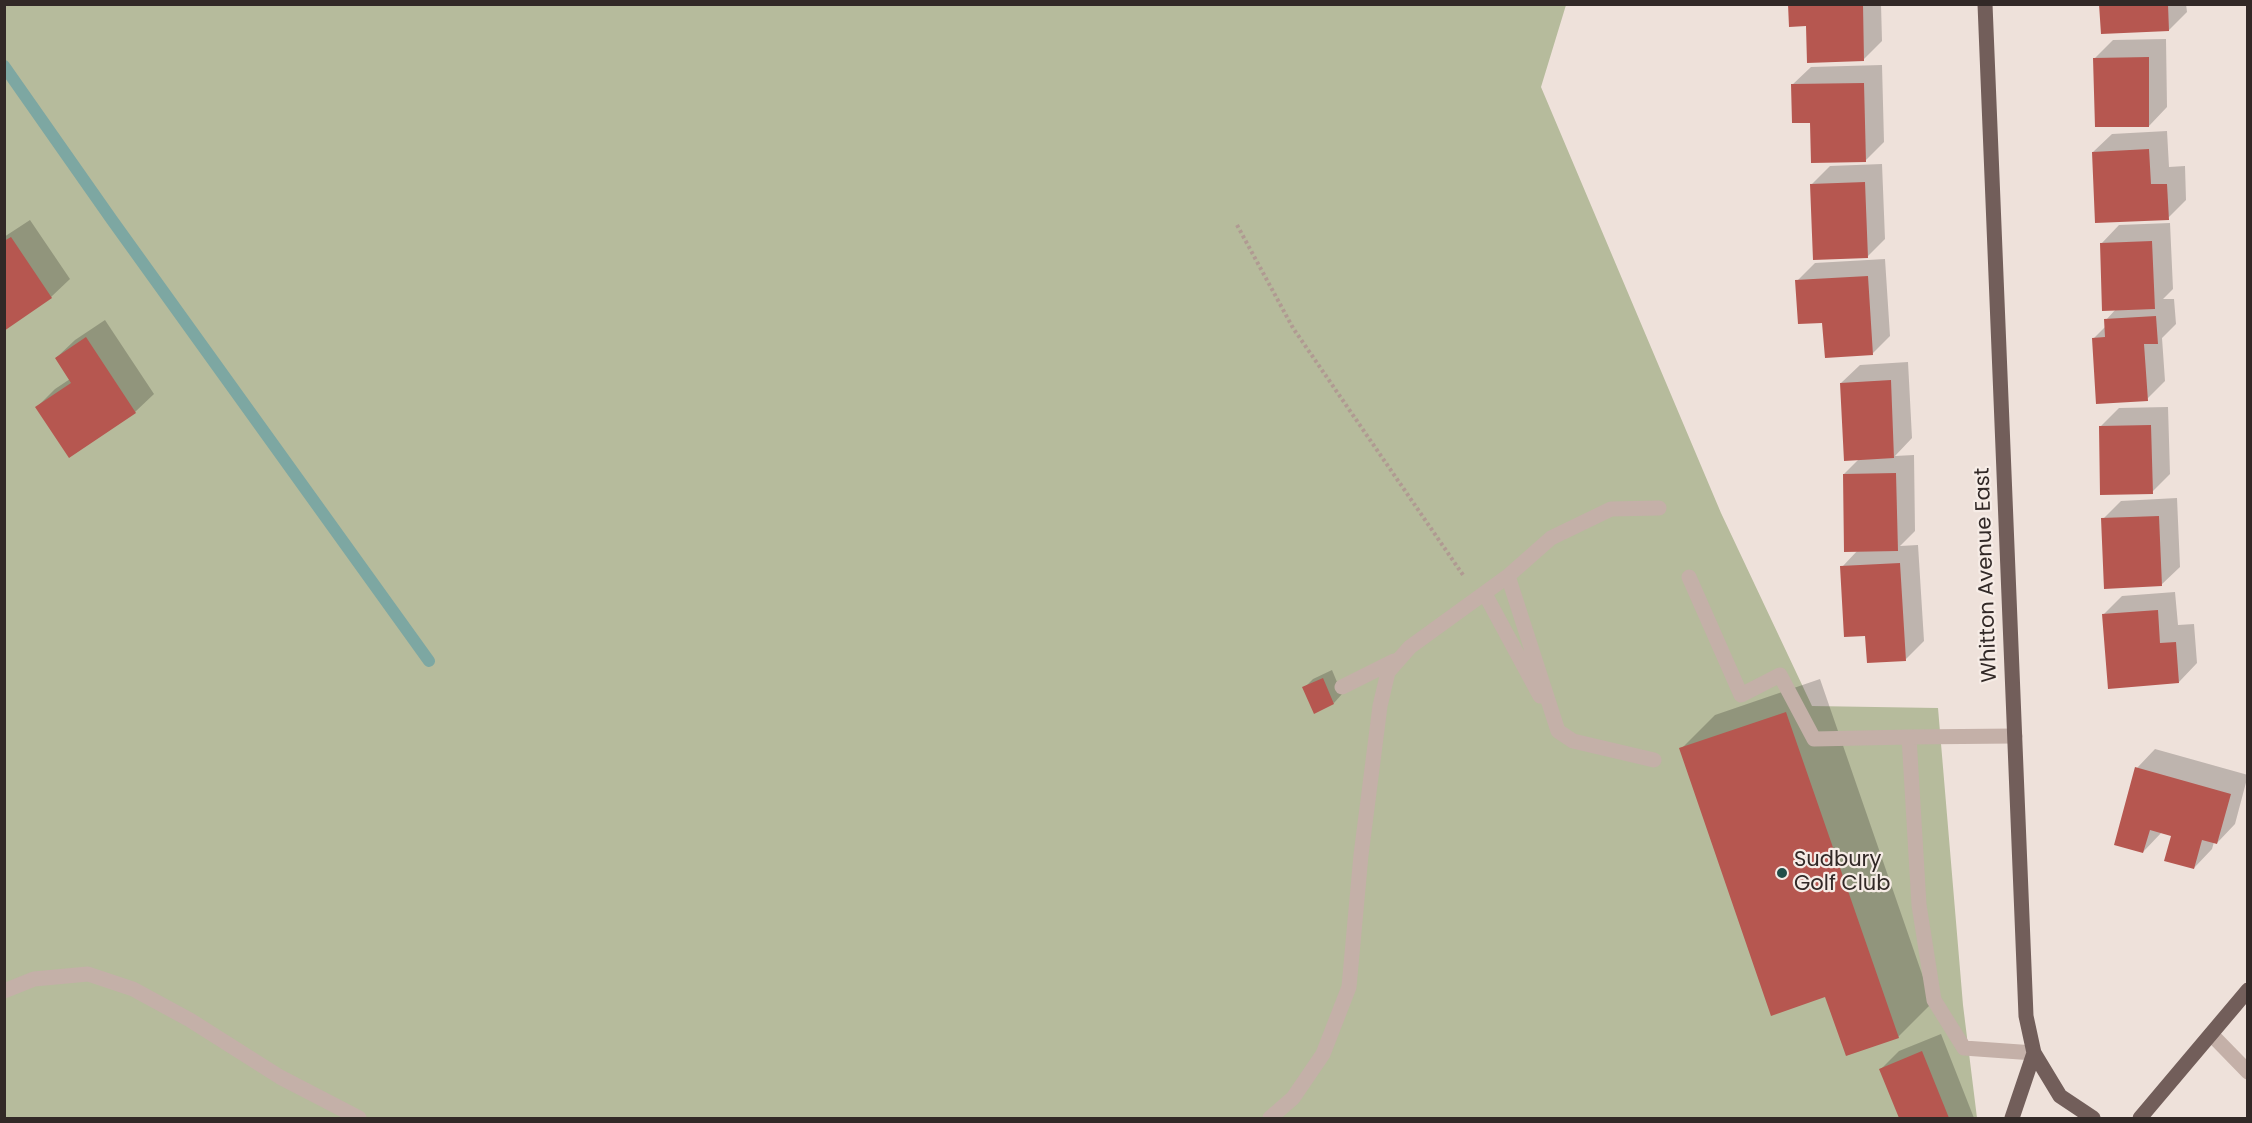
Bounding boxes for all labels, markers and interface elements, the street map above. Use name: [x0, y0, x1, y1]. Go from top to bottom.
street label: Whitton Avenue East: [1971, 467, 2003, 683]
place label: Sudbury Golf Club: [1794, 848, 1890, 898]
marker: Sudbury Golf Club: [1775, 866, 1789, 880]

